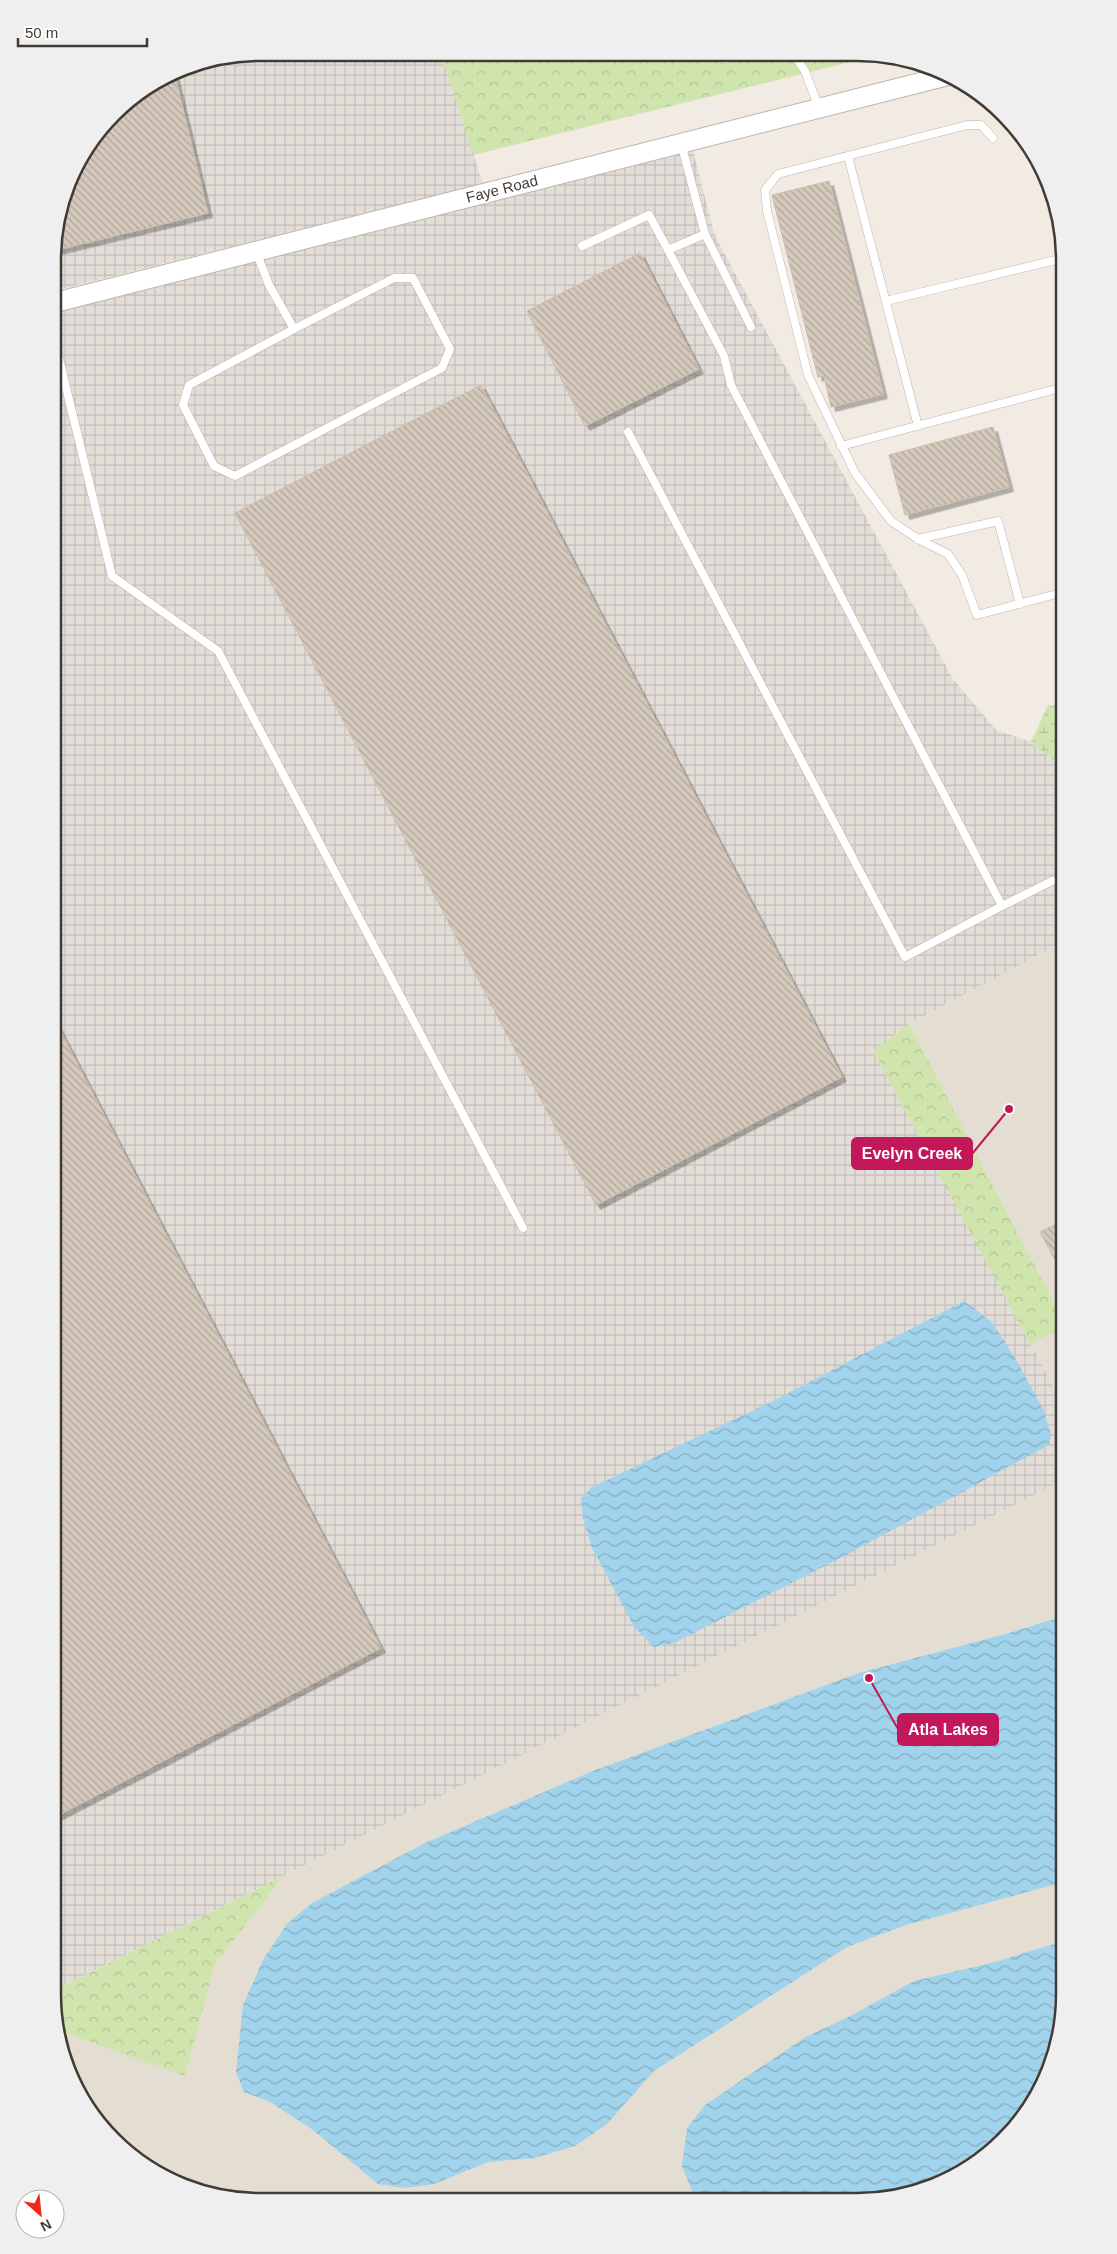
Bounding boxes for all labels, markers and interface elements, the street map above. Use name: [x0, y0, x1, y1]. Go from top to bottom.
scale bar: [18, 15, 146, 47]
text: 50 m: [25, 24, 58, 41]
street label: Faye Road: [464, 171, 540, 206]
callout: Evelyn Creek: [852, 1138, 972, 1169]
text: Evelyn Creek: [862, 1145, 962, 1162]
callout: Atla Lakes: [898, 1714, 998, 1745]
text: Atla Lakes: [908, 1721, 988, 1738]
north arrow: [15, 2189, 65, 2239]
text: N: [38, 2216, 54, 2235]

